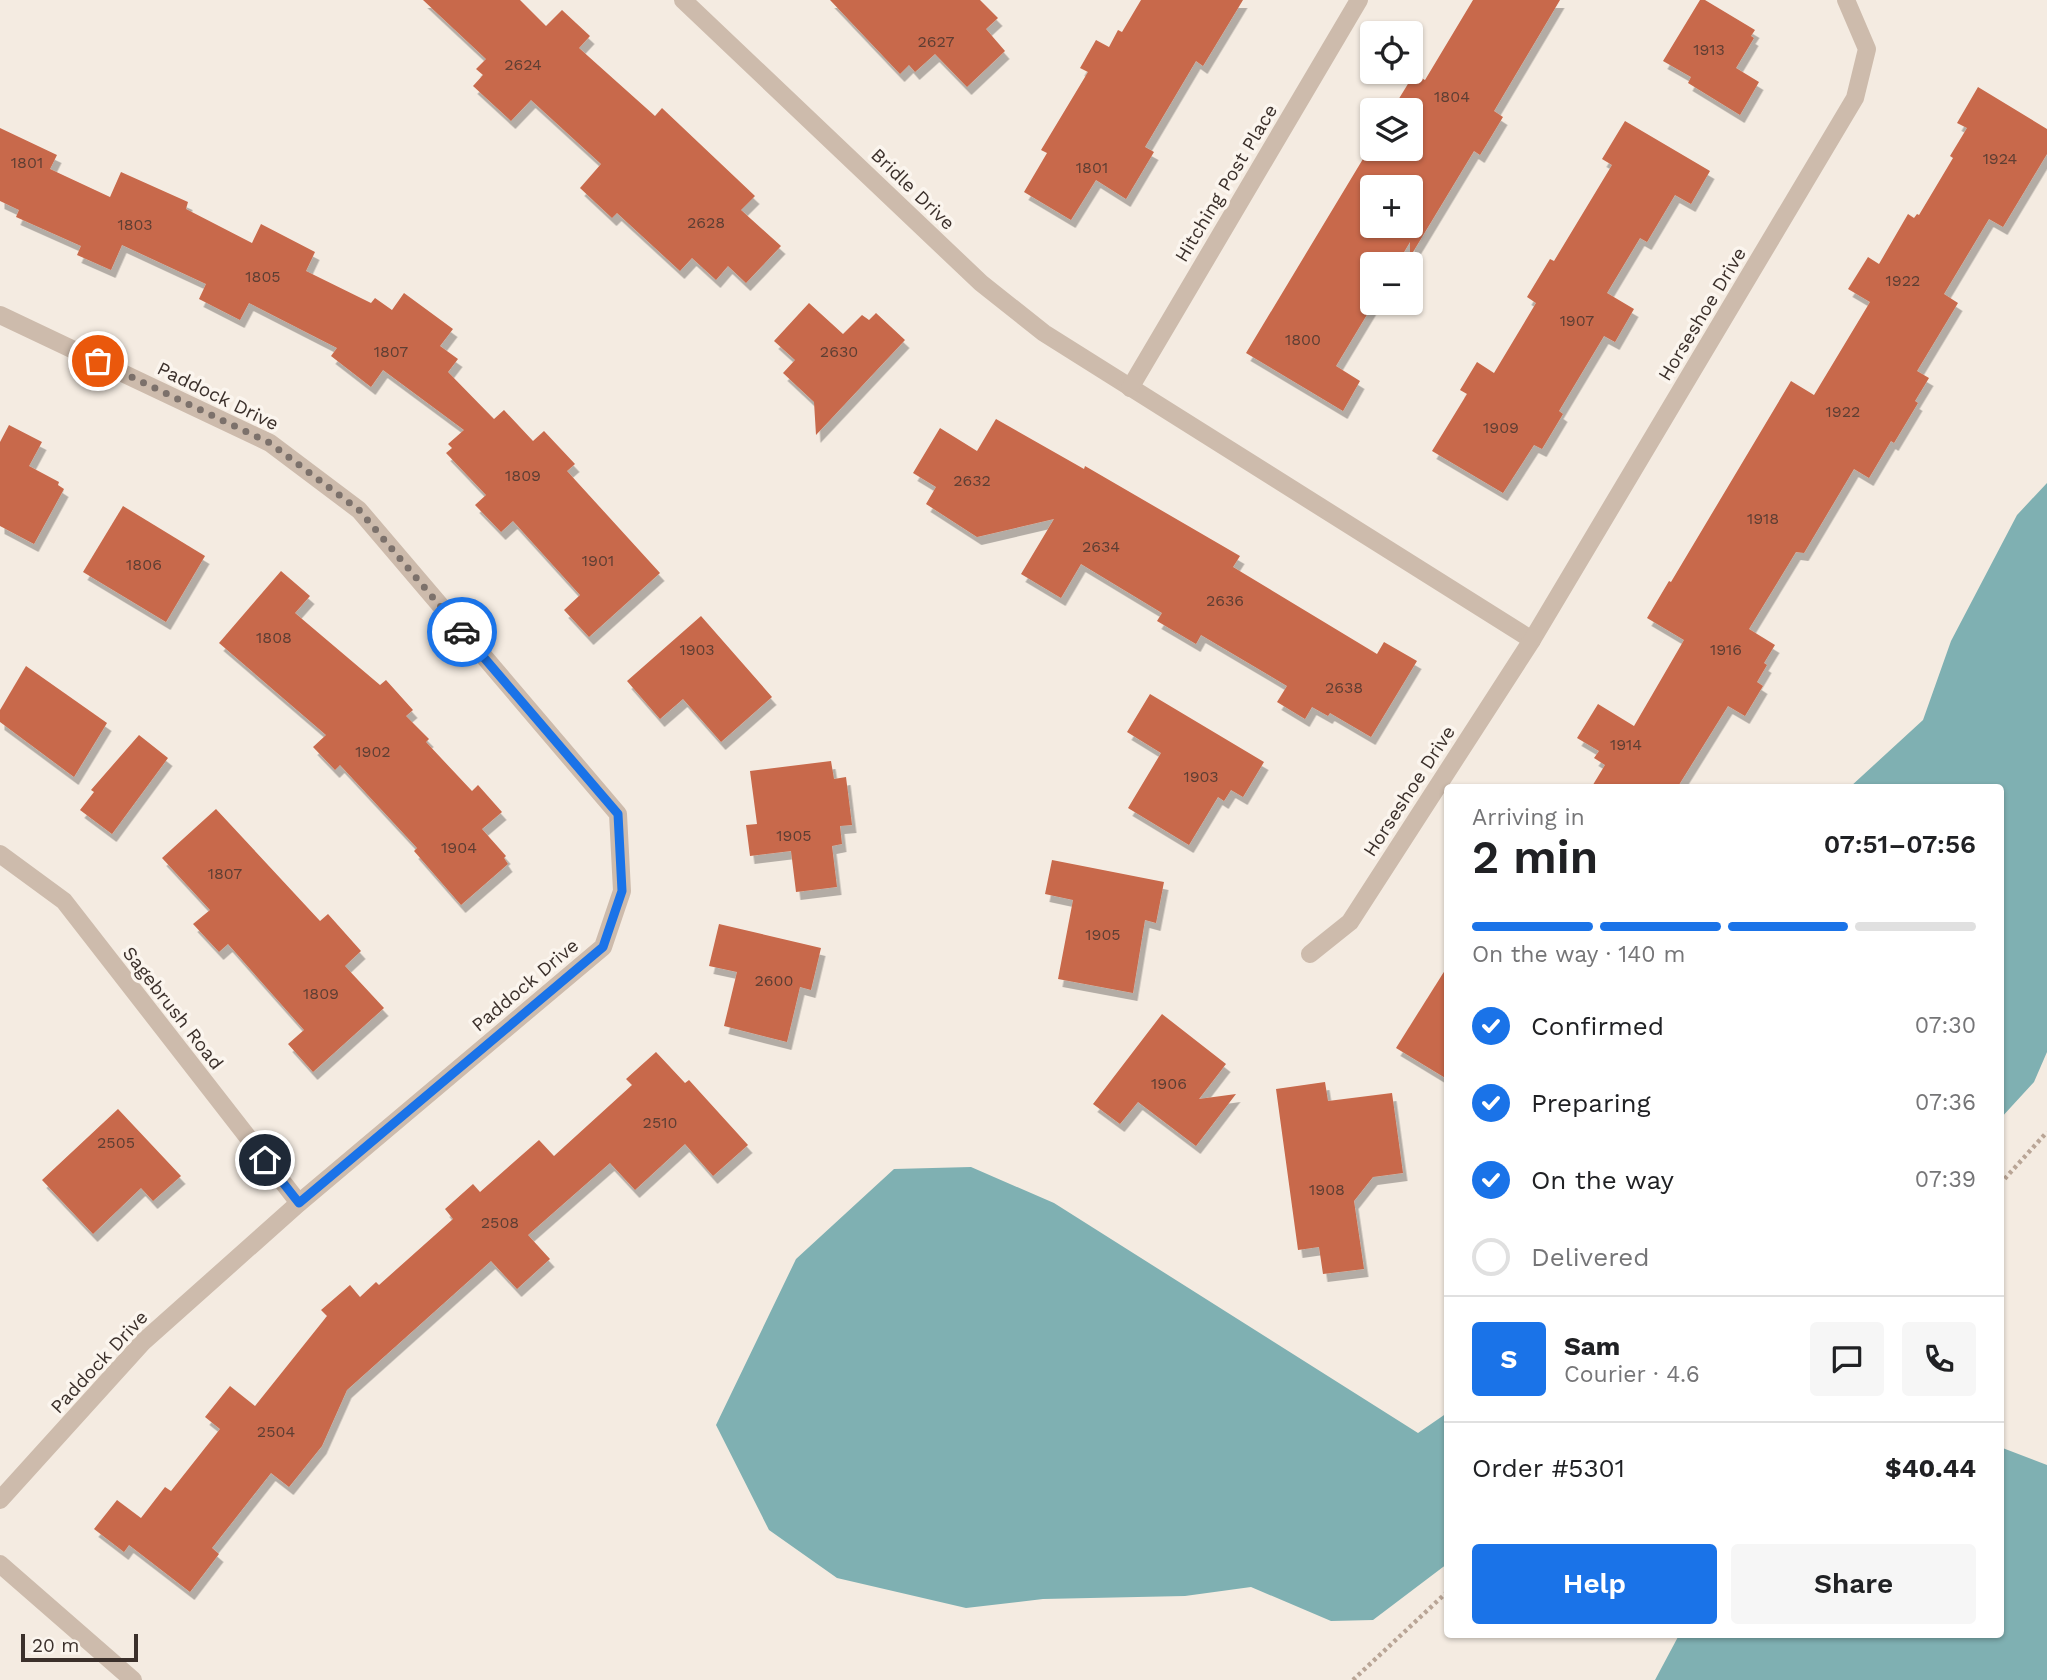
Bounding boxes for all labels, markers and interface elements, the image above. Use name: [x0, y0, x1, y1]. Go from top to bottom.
map controls: [1360, 21, 1423, 315]
button: locate: [1360, 21, 1423, 84]
house number: 2627: [917, 32, 955, 51]
house number: 1913: [1693, 40, 1725, 59]
house number: 2624: [504, 55, 542, 74]
house number: 1804: [1434, 87, 1470, 106]
button: layers: [1360, 98, 1423, 161]
street label: Hitching Post Place: [1170, 100, 1282, 266]
street label: Bridle Drive: [866, 143, 960, 235]
house number: 1924: [1983, 149, 2018, 168]
house number: 1801: [11, 153, 43, 172]
house number: 1801: [1076, 158, 1108, 177]
button: +: [1360, 175, 1423, 238]
house number: 2628: [687, 213, 725, 232]
house number: 1803: [117, 215, 153, 234]
street label: Horseshoe Drive: [1653, 243, 1751, 385]
button: −: [1360, 252, 1423, 315]
house number: 1805: [245, 267, 281, 286]
house number: 1922: [1886, 271, 1920, 290]
house number: 1907: [1560, 311, 1594, 330]
house number: 1800: [1285, 330, 1321, 349]
pin: [68, 331, 128, 391]
icon: bag: [79, 342, 117, 380]
house number: 1807: [374, 342, 408, 361]
house number: 2630: [820, 342, 858, 361]
street label: Paddock Drive: [153, 357, 283, 435]
house number: 1922: [1826, 402, 1860, 421]
house number: 1909: [1483, 418, 1519, 437]
house number: 1809: [505, 466, 541, 485]
house number: 2632: [953, 471, 991, 490]
house number: 1918: [1747, 509, 1779, 528]
house number: 2634: [1082, 537, 1120, 556]
house number: 1901: [582, 551, 614, 570]
house number: 1806: [126, 555, 162, 574]
house number: 2636: [1206, 591, 1244, 610]
courier: [427, 597, 497, 667]
icon: car: [443, 613, 481, 651]
house number: 1808: [256, 628, 292, 647]
house number: 1903: [679, 640, 715, 659]
house number: 1916: [1710, 640, 1742, 659]
house number: 2638: [1325, 678, 1363, 697]
street label: Horseshoe Drive: [1358, 721, 1460, 861]
house number: 1914: [1610, 735, 1642, 754]
house number: 1902: [355, 742, 391, 761]
house number: 1903: [1183, 767, 1219, 786]
text: Arriving in: [1472, 804, 1585, 831]
house number: 1905: [776, 826, 812, 845]
text: 07:51–07:56: [1824, 829, 1976, 859]
text: 2 min: [1472, 830, 1598, 884]
house number: 1904: [441, 838, 477, 857]
house number: 1807: [208, 864, 242, 883]
house number: 1905: [1085, 925, 1121, 944]
street label: Paddock Drive: [467, 934, 583, 1036]
text: On the way · 140 m: [1472, 941, 1685, 968]
street label: Sagebrush Road: [118, 942, 228, 1074]
house number: 2600: [755, 971, 793, 990]
house number: 1809: [303, 984, 339, 1003]
icon: check: [1472, 1007, 1510, 1045]
text: Confirmed: [1531, 1011, 1664, 1041]
text: 07:30: [1915, 1012, 1976, 1039]
house number: 1906: [1151, 1074, 1187, 1093]
icon: check: [1472, 1084, 1510, 1122]
text: Preparing: [1531, 1088, 1651, 1118]
text: 07:36: [1915, 1089, 1976, 1116]
house number: 2510: [643, 1113, 677, 1132]
pin: [235, 1130, 295, 1190]
house number: 2505: [97, 1133, 135, 1152]
icon: home: [246, 1141, 284, 1179]
icon: check: [1472, 1161, 1510, 1199]
text: On the way: [1531, 1165, 1674, 1195]
text: 07:39: [1915, 1166, 1976, 1193]
house number: 1908: [1309, 1180, 1345, 1199]
house number: 2508: [481, 1213, 519, 1232]
text: Delivered: [1531, 1242, 1650, 1272]
street label: Paddock Drive: [45, 1306, 153, 1418]
button: chat: [1810, 1322, 1884, 1396]
button: phone: [1902, 1322, 1976, 1396]
text: Sam: [1564, 1331, 1620, 1361]
text: S: [1501, 1344, 1517, 1374]
text: Courier · 4.6: [1564, 1361, 1700, 1388]
house number: 2504: [257, 1422, 295, 1441]
text: Order #5301: [1472, 1453, 1625, 1483]
text: $40.44: [1885, 1453, 1976, 1483]
button: Help: [1472, 1544, 1717, 1624]
button: Share: [1731, 1544, 1976, 1624]
scale bar: [21, 1631, 138, 1663]
text: 20 m: [32, 1634, 79, 1657]

